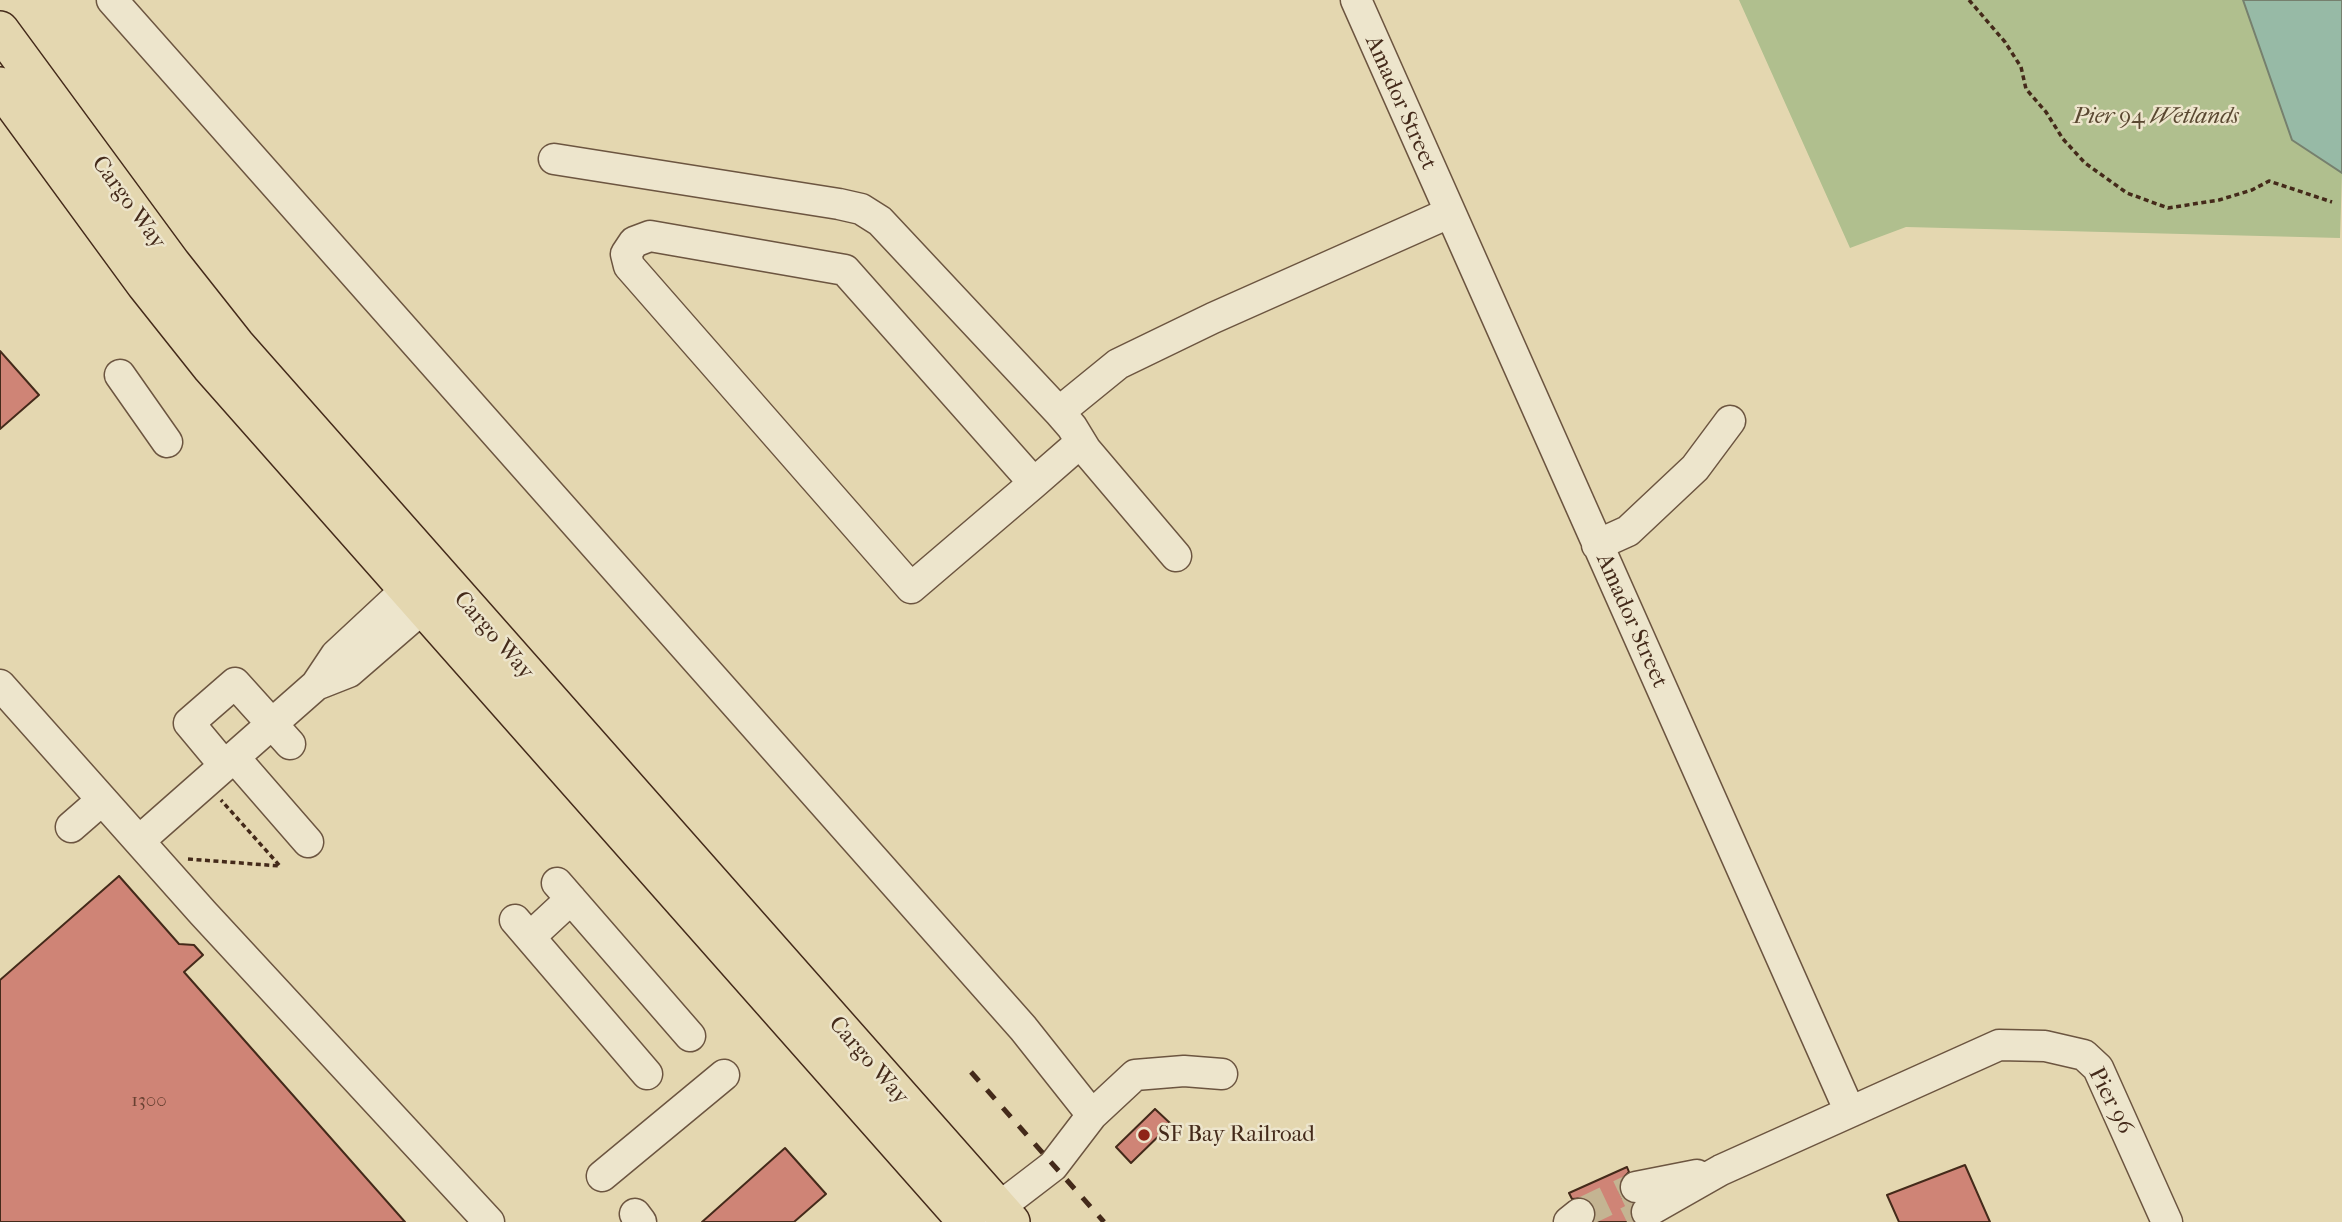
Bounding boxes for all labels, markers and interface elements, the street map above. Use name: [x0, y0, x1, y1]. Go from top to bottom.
street label: Amador Street: [1358, 32, 1442, 174]
park label: Pier 94 Wetlands: [2073, 103, 2239, 131]
street label: Cargo Way: [85, 151, 171, 255]
street label: Amador Street: [1589, 550, 1673, 692]
street label: Cargo Way: [447, 586, 539, 686]
street label: Cargo Way: [822, 1011, 914, 1111]
street label: Pier 96: [2082, 1063, 2138, 1139]
house number: 1300: [131, 1090, 167, 1112]
place label: SF Bay Railroad: [1158, 1121, 1315, 1149]
marker: SF Bay Railroad: [1136, 1127, 1152, 1143]

